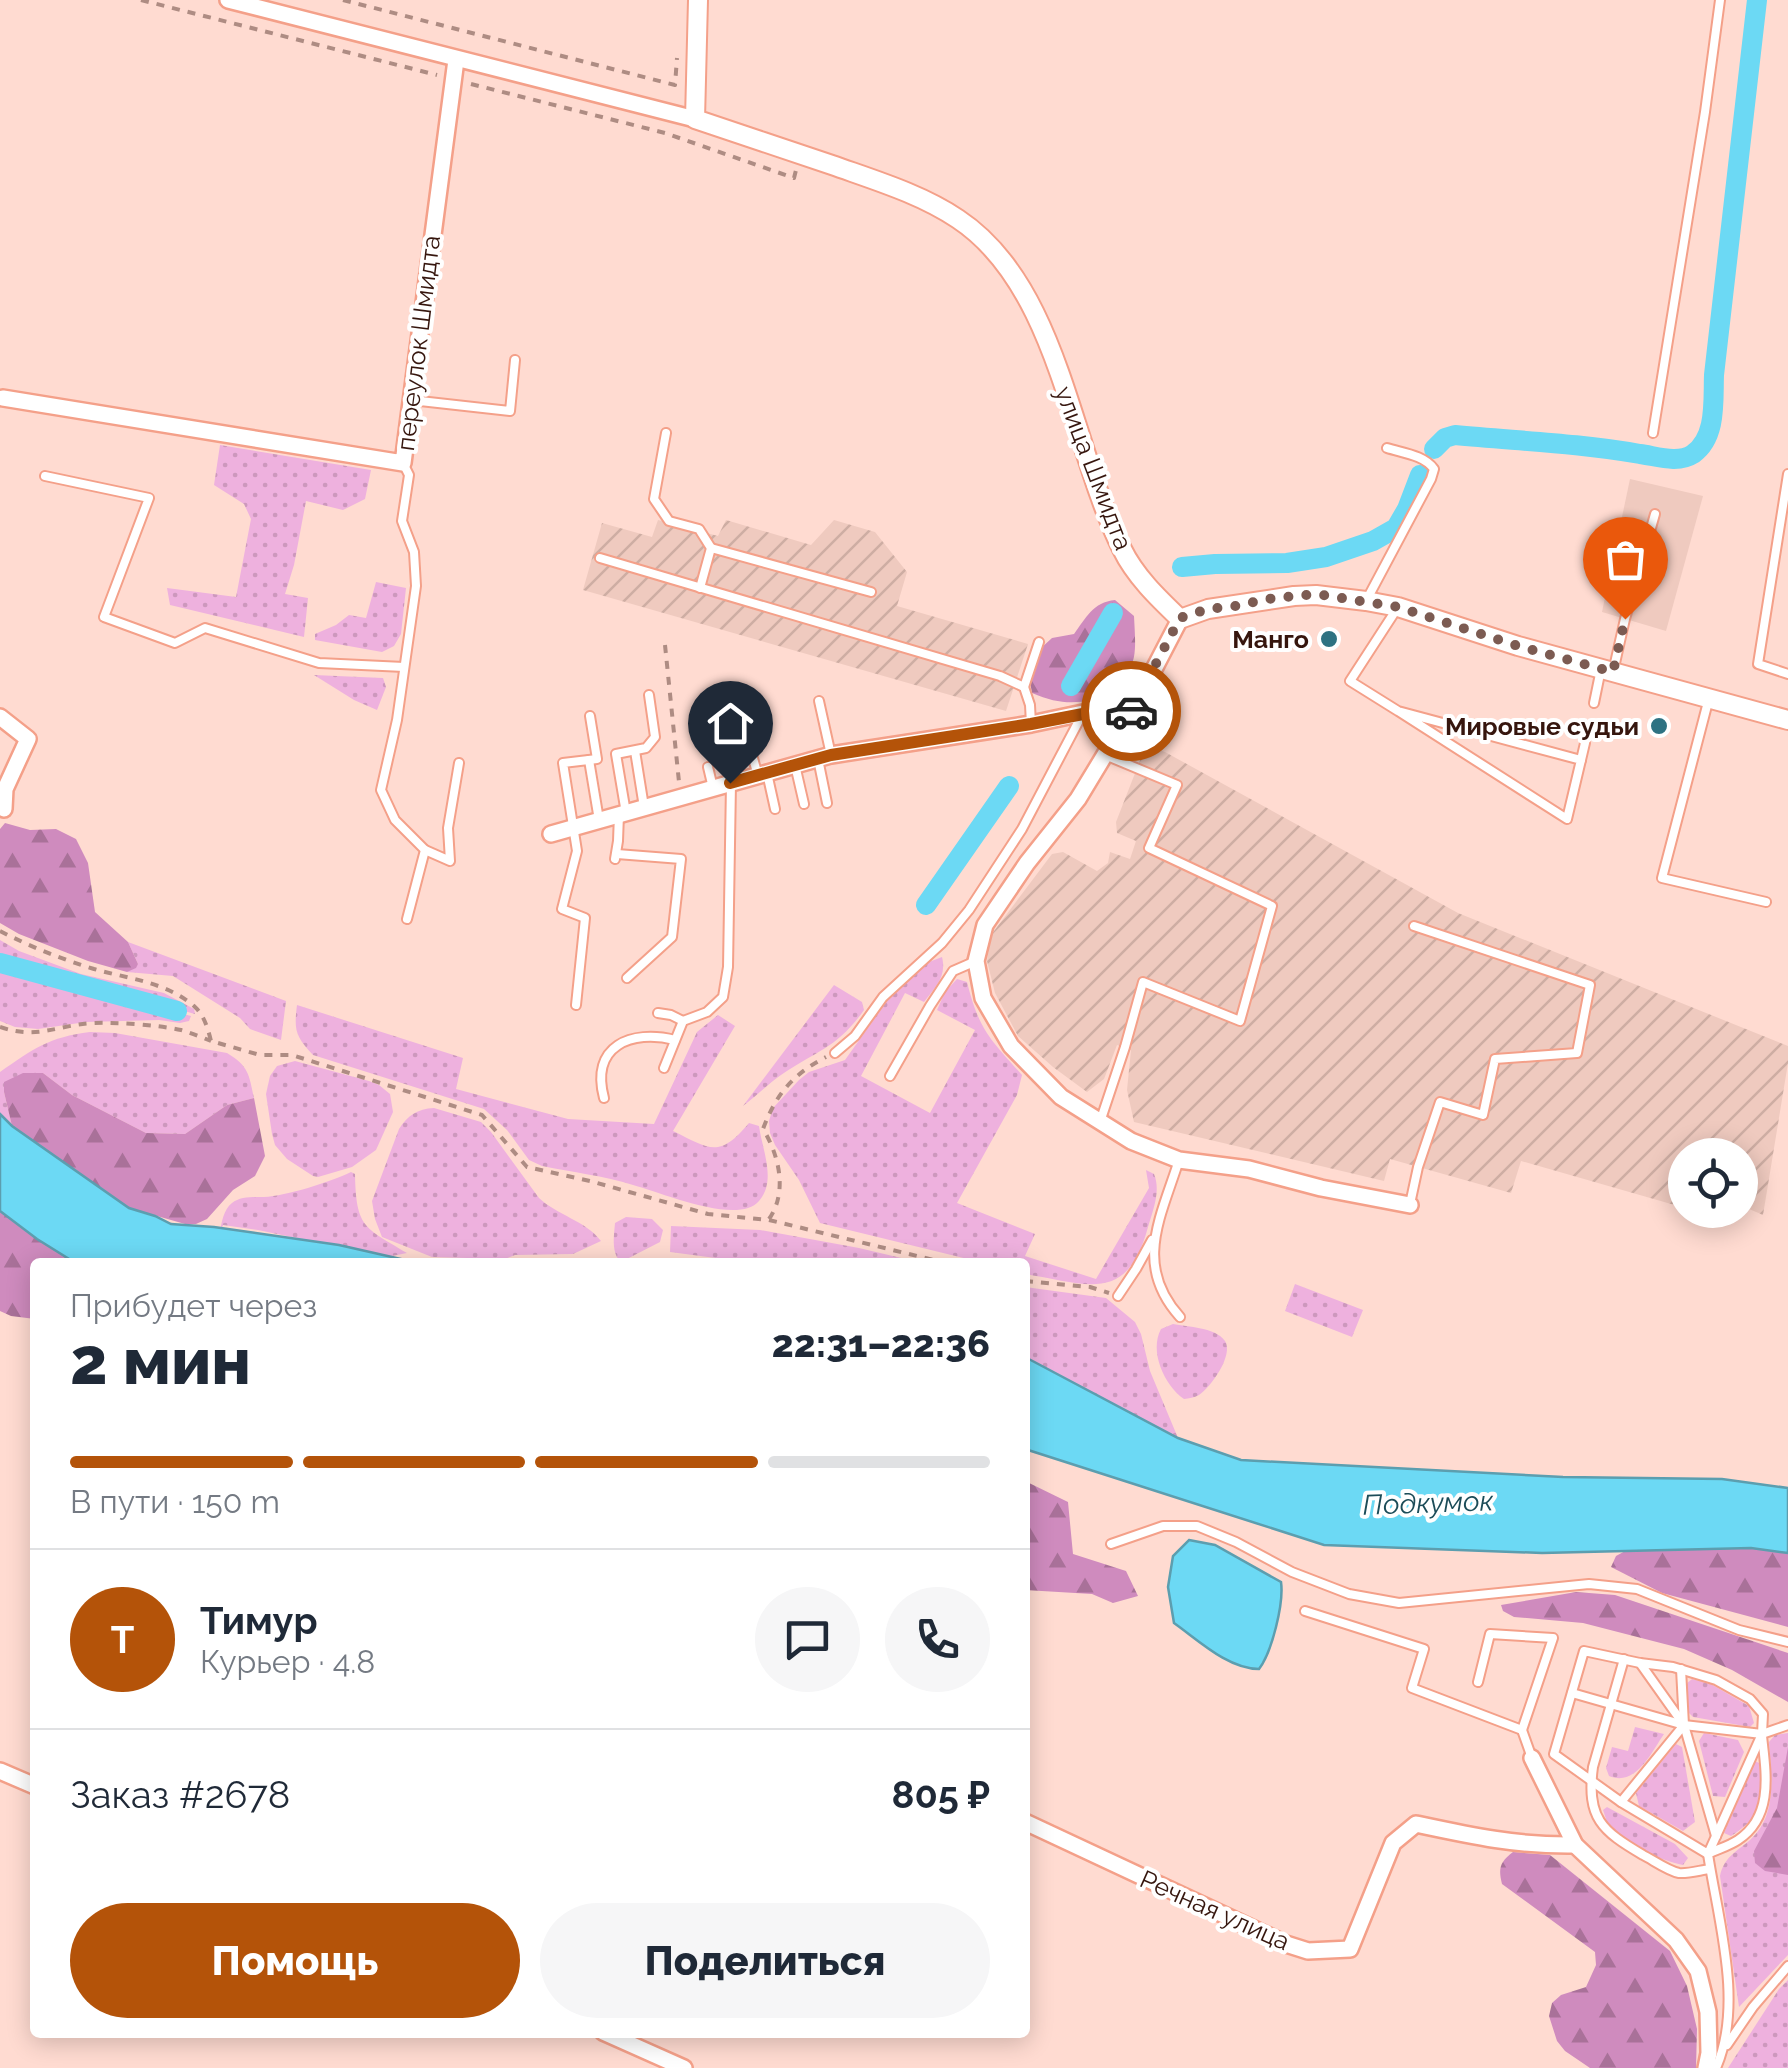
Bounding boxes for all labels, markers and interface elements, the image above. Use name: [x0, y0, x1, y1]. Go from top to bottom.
street label: переулок Шмидта: [390, 234, 446, 452]
street label: улица Шмидта: [1049, 382, 1139, 554]
pin: [1583, 517, 1668, 620]
icon: bag: [1598, 532, 1653, 587]
place label: Манго: [1232, 624, 1309, 654]
marker: Манго: [1318, 628, 1340, 650]
courier: [1081, 661, 1181, 761]
pin: [688, 681, 773, 784]
icon: car: [1104, 684, 1159, 739]
icon: home: [703, 696, 758, 751]
place label: Мировые судьи: [1445, 711, 1639, 741]
marker: Мировые судьи: [1648, 715, 1670, 737]
map controls: [1668, 1138, 1758, 1228]
button: locate: [1668, 1138, 1758, 1228]
text: Прибудет через: [70, 1287, 317, 1324]
text: 22:31–22:36: [772, 1321, 990, 1366]
text: 2 мин: [70, 1323, 251, 1399]
text: В пути · 150 m: [70, 1483, 280, 1520]
water label: Подкумок: [1362, 1484, 1494, 1522]
button: chat: [755, 1587, 860, 1692]
button: phone: [885, 1587, 990, 1692]
text: Тимур: [200, 1598, 318, 1643]
text: Т: [111, 1617, 134, 1662]
text: Курьер · 4.8: [200, 1643, 375, 1680]
text: Заказ #2678: [70, 1772, 290, 1817]
text: 805 ₽: [891, 1772, 990, 1817]
street label: Речная улица: [1135, 1864, 1295, 1956]
button: Помощь: [70, 1903, 520, 2018]
button: Поделиться: [540, 1903, 990, 2018]

